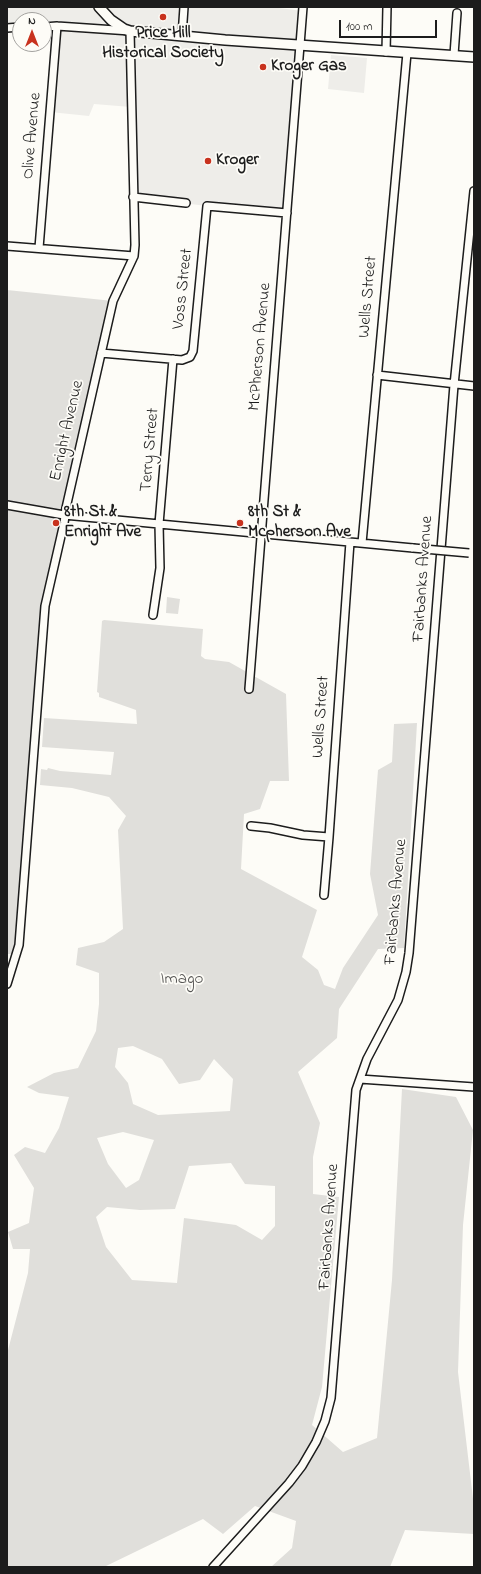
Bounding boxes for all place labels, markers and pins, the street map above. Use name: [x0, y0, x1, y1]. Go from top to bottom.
marker: Price Hill Historical Society: [158, 12, 168, 22]
place label: Price Hill Historical Society: [102, 24, 224, 64]
place label: Kroger Gas: [271, 57, 347, 77]
marker: Kroger Gas: [258, 62, 268, 72]
place label: Kroger: [216, 151, 259, 171]
marker: Kroger: [203, 156, 213, 166]
place label: 8th St & Enright Ave: [64, 503, 141, 543]
place label: 8th St & Mcpherson Ave: [248, 503, 351, 543]
marker: 8th St & Enright Ave: [51, 518, 61, 528]
marker: 8th St & Mcpherson Ave: [235, 518, 245, 528]

